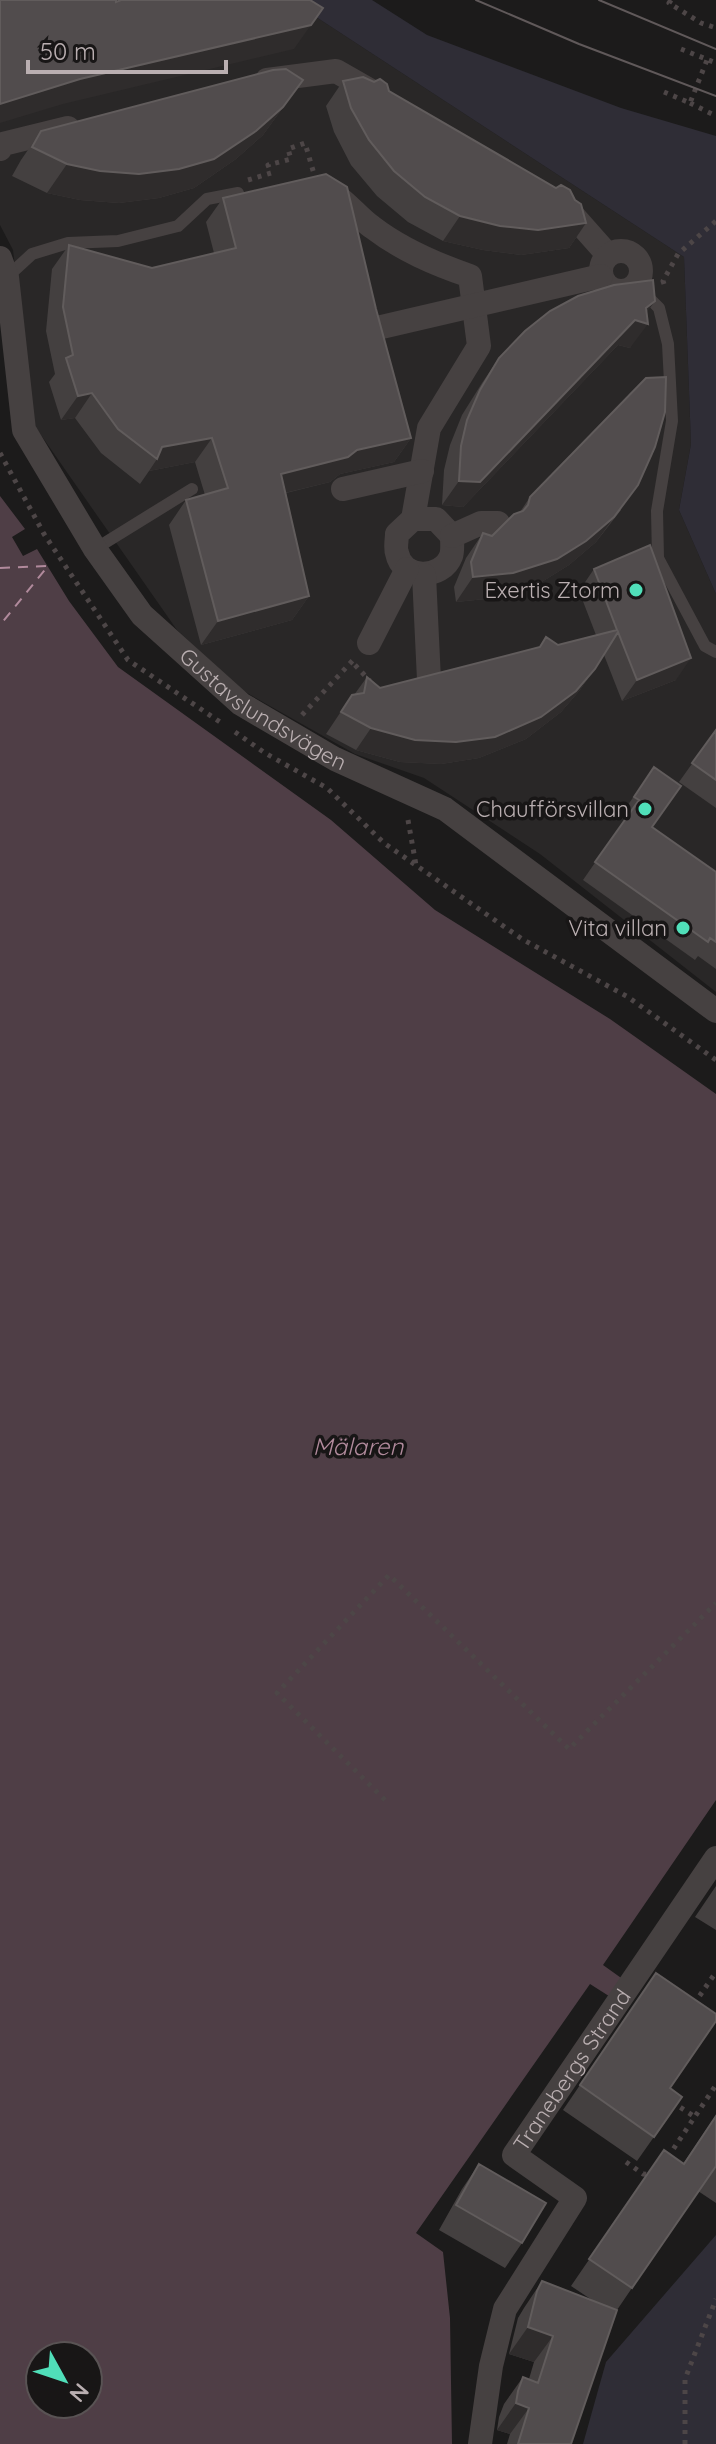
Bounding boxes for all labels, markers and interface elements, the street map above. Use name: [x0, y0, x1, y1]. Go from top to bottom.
scale bar: [28, 24, 226, 74]
text: 50 m: [40, 36, 96, 66]
place label: Exertis Ztorm: [484, 576, 620, 604]
marker: Exertis Ztorm: [627, 581, 645, 599]
street label: Gustavslundsvägen: [174, 642, 351, 776]
place label: Chaufförsvillan: [476, 795, 629, 823]
marker: Chaufförsvillan: [636, 800, 654, 818]
place label: Vita villan: [568, 914, 667, 942]
marker: Vita villan: [674, 919, 692, 937]
water label: Mälaren: [313, 1431, 404, 1461]
street label: Tranebergs Strand: [507, 1984, 637, 2157]
north arrow: [24, 2340, 104, 2420]
text: N: [63, 2378, 95, 2408]

